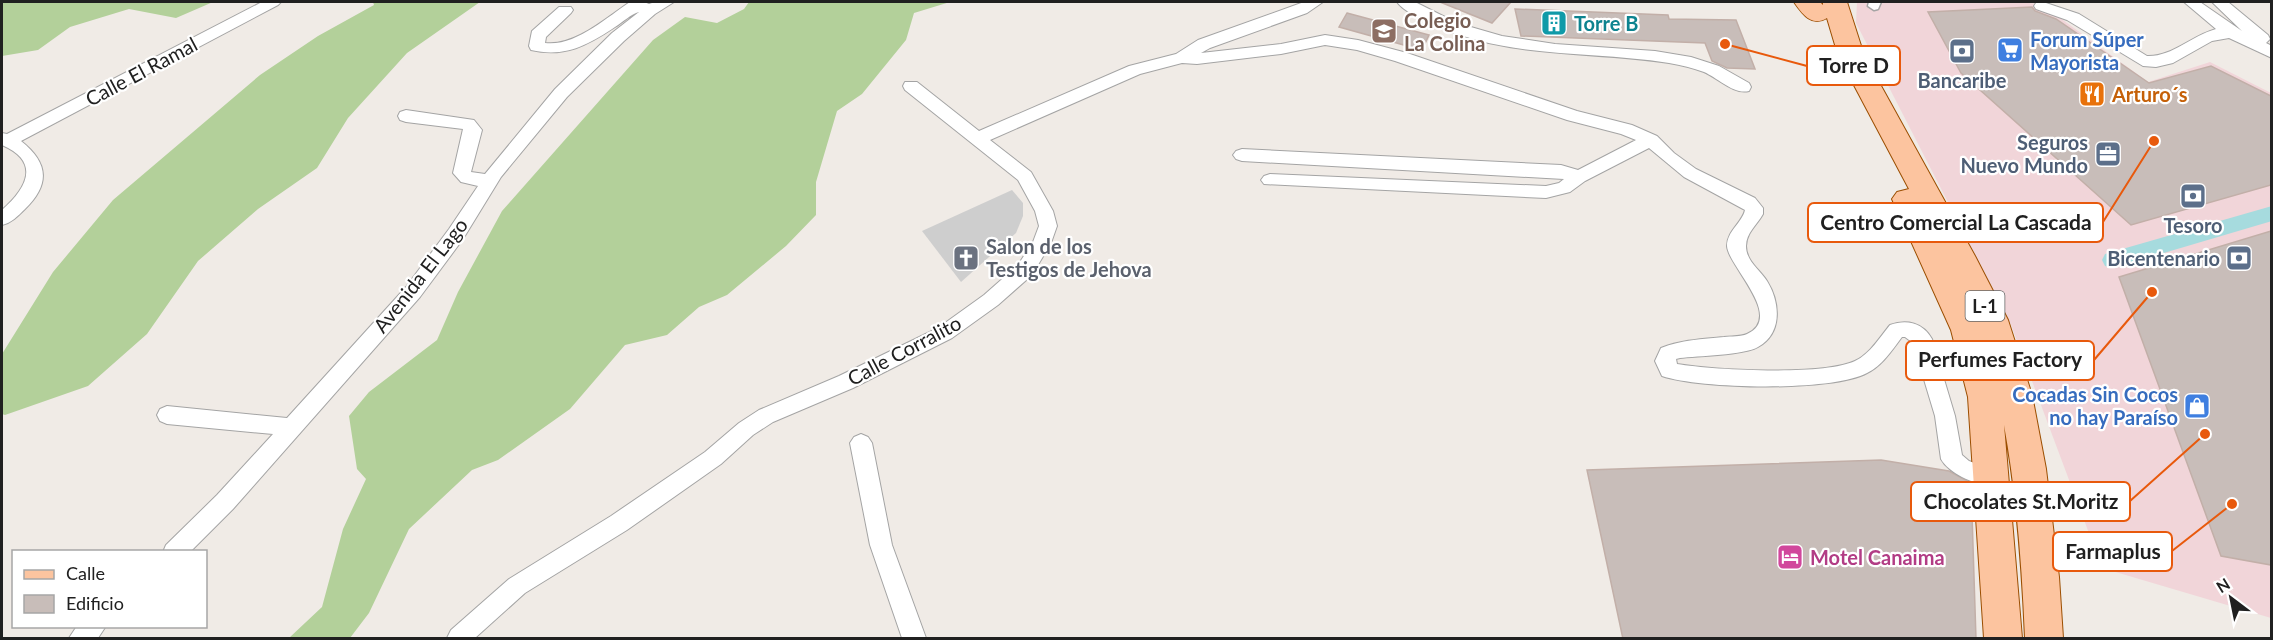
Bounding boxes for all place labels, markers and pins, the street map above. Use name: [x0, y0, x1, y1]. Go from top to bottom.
place label: Colegio La Colina: [1404, 8, 1485, 55]
building icon: Torre B: [1539, 8, 1569, 38]
place label: Torre B: [1574, 11, 1638, 35]
school or university icon: Colegio La Colina: [1369, 16, 1399, 46]
place label: Forum Súper Mayorista: [2030, 27, 2144, 74]
supermarket icon: Forum Súper Mayorista: [1995, 35, 2025, 65]
bank icon: Bancaribe: [1947, 36, 1977, 66]
callout: Torre D: [1807, 46, 1900, 85]
place label: Bancaribe: [1918, 68, 2007, 92]
restaurant icon: Arturo´s: [2077, 79, 2107, 109]
place label: Arturo´s: [2111, 82, 2188, 106]
place label: Seguros Nuevo Mundo: [1960, 130, 2088, 177]
office icon: Seguros Nuevo Mundo: [2093, 139, 2123, 169]
bank icon: Tesoro: [2178, 181, 2208, 211]
callout: Centro Comercial La Cascada: [1808, 203, 2103, 242]
place label: Tesoro: [2163, 213, 2223, 237]
place label: Salon de los Testigos de Jehova: [986, 234, 1152, 281]
church icon: Salon de los Testigos de Jehova: [951, 243, 981, 273]
bank icon: Bicentenario: [2224, 243, 2254, 273]
place label: Bicentenario: [2107, 246, 2220, 270]
callout: Perfumes Factory: [1906, 341, 2094, 380]
place label: Cocadas Sin Cocos no hay Paraíso: [2012, 382, 2178, 429]
shop icon: Cocadas Sin Cocos no hay Paraíso: [2182, 391, 2212, 421]
callout: Chocolates St.Moritz: [1911, 482, 2130, 521]
callout: Farmaplus: [2053, 532, 2172, 571]
hotel icon: Motel Canaima: [1775, 542, 1805, 572]
place label: Motel Canaima: [1810, 545, 1945, 569]

